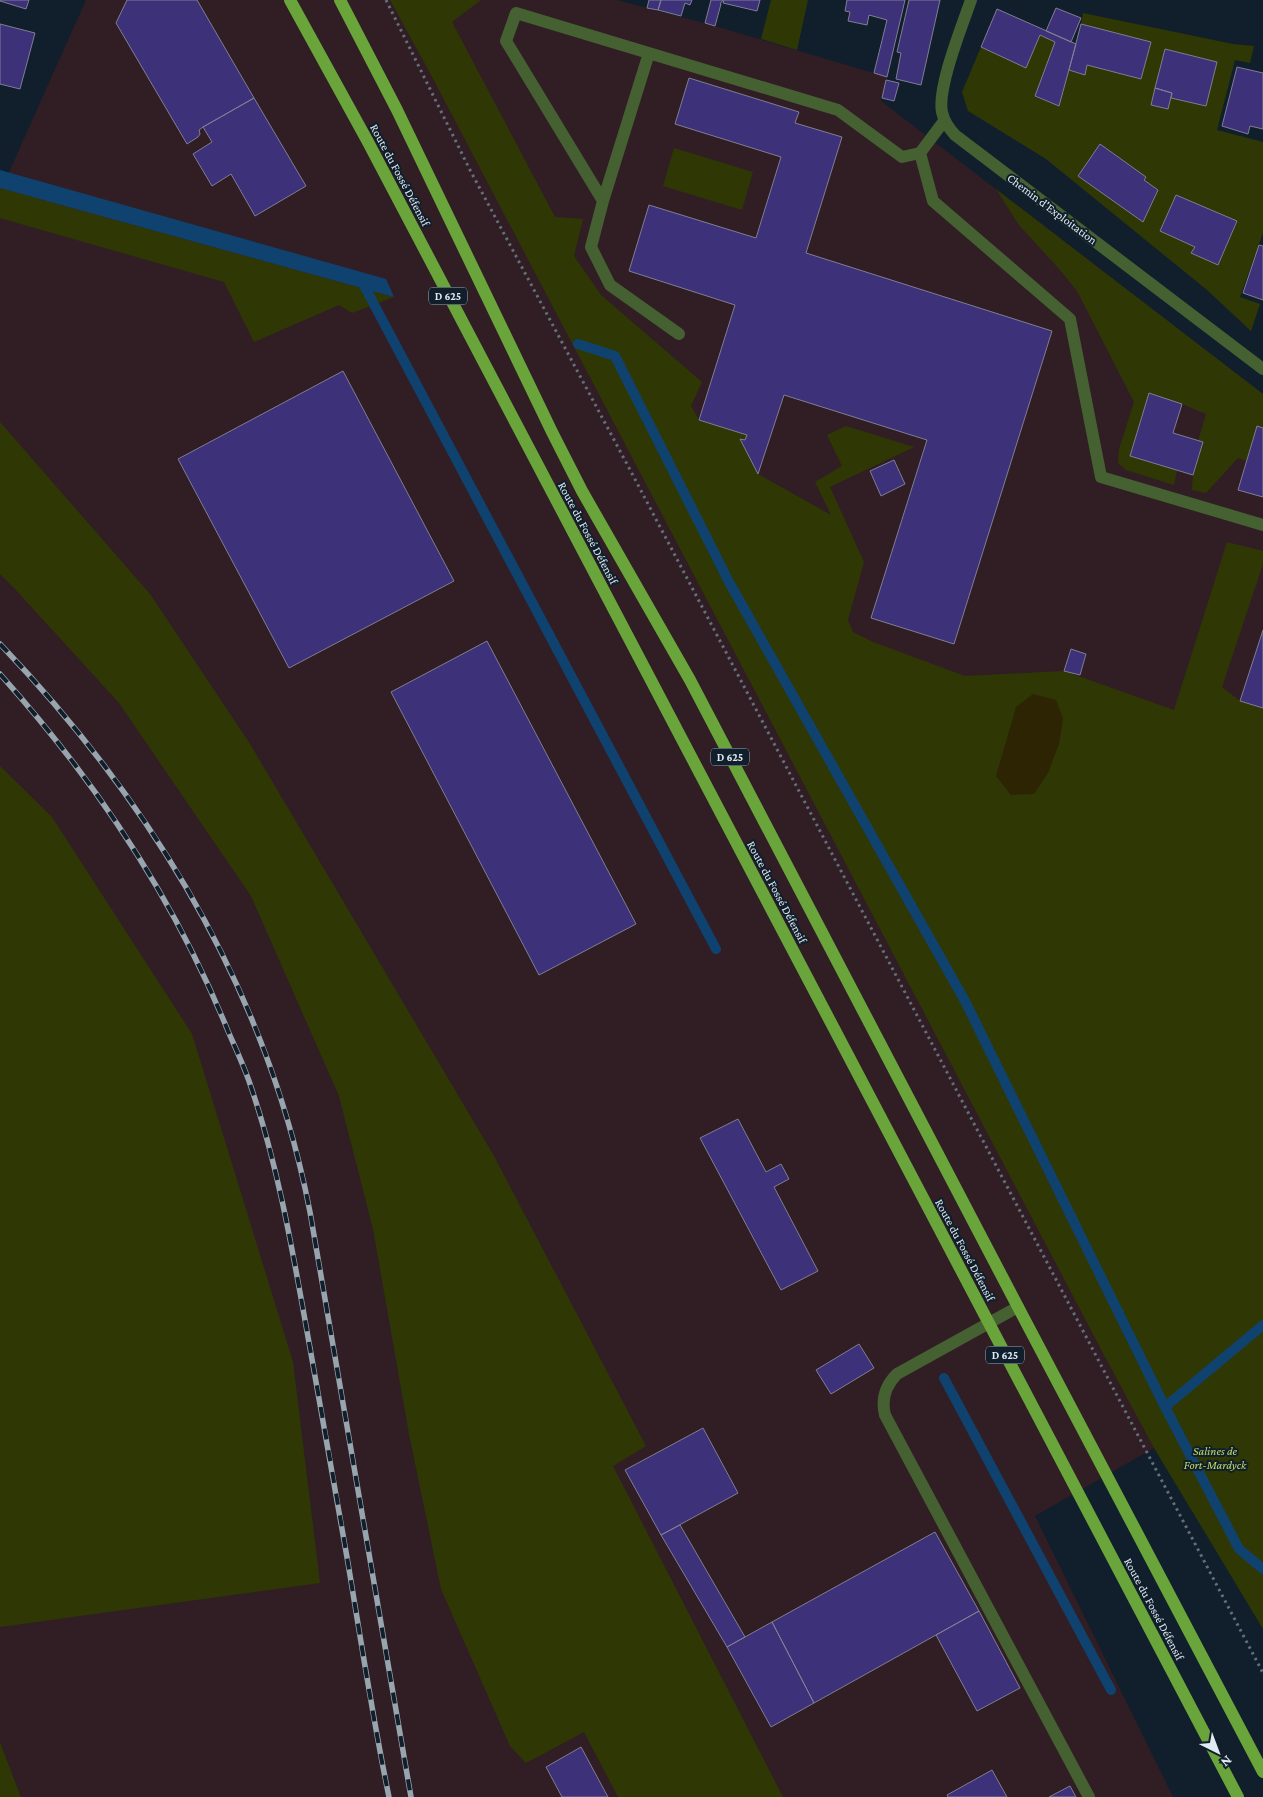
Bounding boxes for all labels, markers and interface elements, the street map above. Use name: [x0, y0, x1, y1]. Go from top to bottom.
street label: Route du Fossé Défensif: [367, 122, 434, 230]
street label: Chemin d'Exploitation: [1004, 171, 1100, 248]
road number: D 625: [429, 288, 467, 304]
street label: Route du Fossé Défensif: [555, 480, 622, 588]
road number: D 625: [711, 749, 749, 766]
street label: Route du Fossé Défensif: [744, 839, 811, 947]
street label: Route du Fossé Défensif: [932, 1197, 999, 1305]
road number: D 625: [986, 1346, 1024, 1364]
park label: Salines de Fort-Mardyck: [1184, 1444, 1247, 1472]
street label: Route du Fossé Défensif: [1121, 1556, 1188, 1664]
north arrow: [1193, 1727, 1243, 1777]
text: N: [1217, 1753, 1236, 1771]

